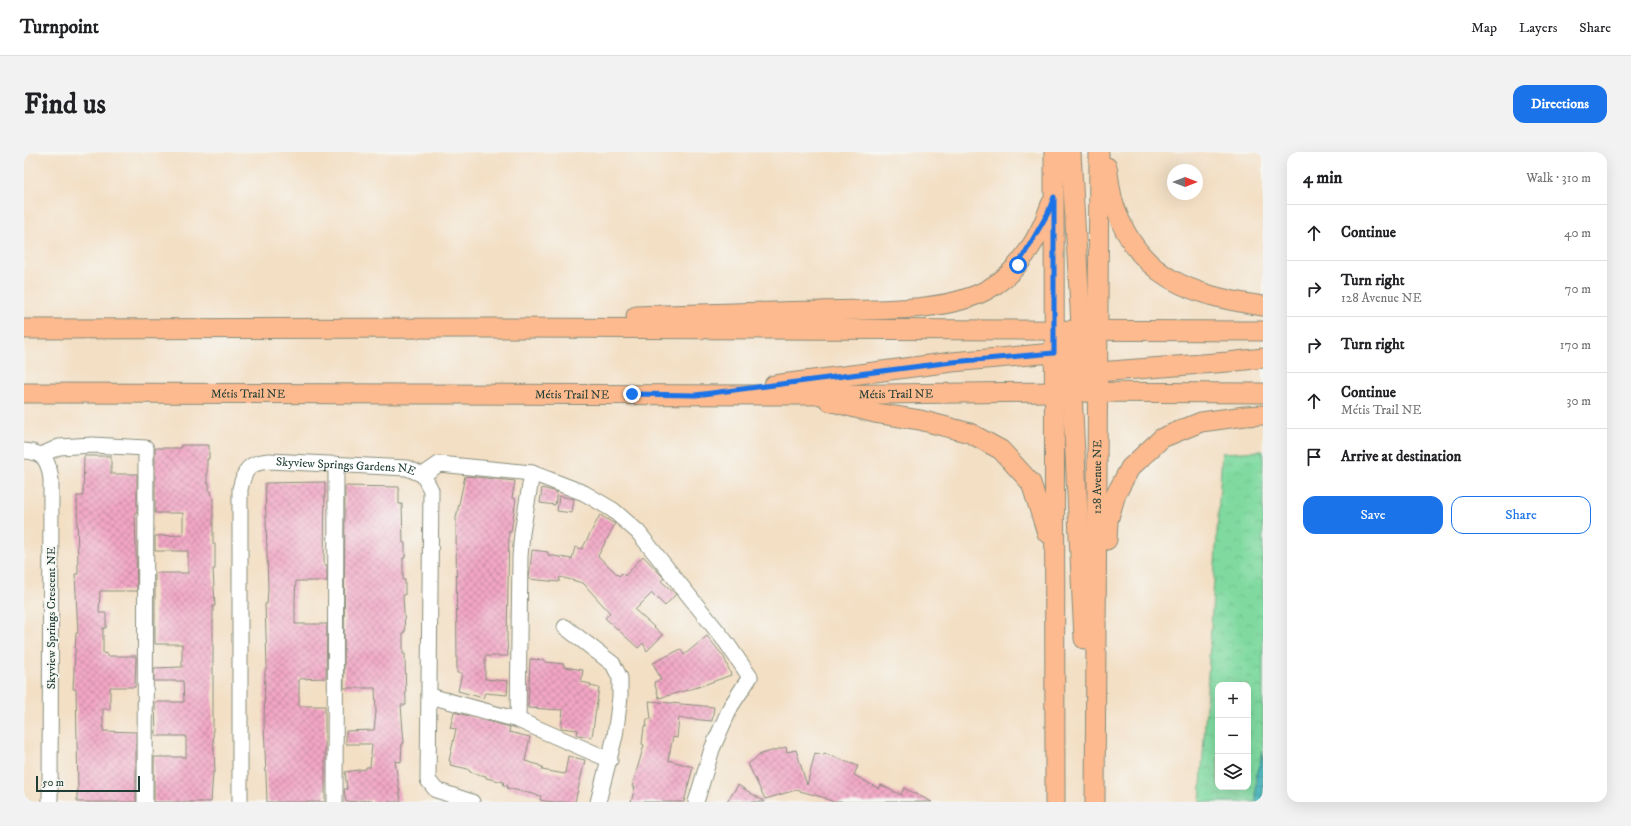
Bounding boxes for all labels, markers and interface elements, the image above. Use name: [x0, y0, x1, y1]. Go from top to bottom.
text: Turnpoint: [20, 16, 99, 39]
text: Map: [1471, 19, 1497, 37]
text: Layers: [1519, 19, 1557, 37]
text: Share: [1579, 19, 1611, 37]
button: Directions: [1513, 85, 1607, 123]
text: Find us: [24, 87, 106, 122]
north arrow: [1167, 164, 1203, 200]
text: 4 min: [1303, 167, 1342, 189]
text: Walk · 310 m: [1526, 170, 1591, 186]
icon: ahead: [1303, 222, 1325, 244]
text: Continue: [1341, 223, 1396, 242]
text: 40 m: [1564, 225, 1591, 241]
route start: [1009, 256, 1027, 274]
text: Turn right: [1341, 271, 1404, 290]
icon: right: [1303, 278, 1325, 300]
text: 70 m: [1565, 281, 1591, 297]
text: 128 Avenue NE: [1341, 290, 1422, 306]
icon: right: [1303, 334, 1325, 356]
text: Turn right: [1341, 335, 1404, 354]
text: 170 m: [1560, 337, 1591, 353]
text: Continue: [1341, 383, 1396, 402]
route end: [623, 385, 641, 403]
street label: Métis Trail NE: [211, 386, 286, 402]
street label: Métis Trail NE: [859, 386, 934, 402]
street label: Métis Trail NE: [535, 387, 610, 402]
icon: ahead: [1303, 390, 1325, 412]
text: 30 m: [1567, 393, 1591, 409]
text: Métis Trail NE: [1341, 402, 1422, 418]
street label: 128 Avenue NE: [1090, 439, 1105, 514]
icon: arrive: [1303, 446, 1325, 468]
text: Arrive at destination: [1341, 447, 1461, 466]
street label: Skyview Springs Gardens NE: [276, 454, 419, 479]
button: Save: [1303, 496, 1443, 534]
button: Share: [1451, 496, 1591, 534]
street label: Skyview Springs Crescent NE: [44, 546, 59, 689]
map controls: [1215, 682, 1251, 790]
button: +: [1215, 682, 1251, 718]
button: −: [1215, 718, 1251, 754]
button: layers: [1215, 754, 1251, 790]
scale bar: [36, 774, 140, 793]
text: 50 m: [42, 776, 64, 790]

